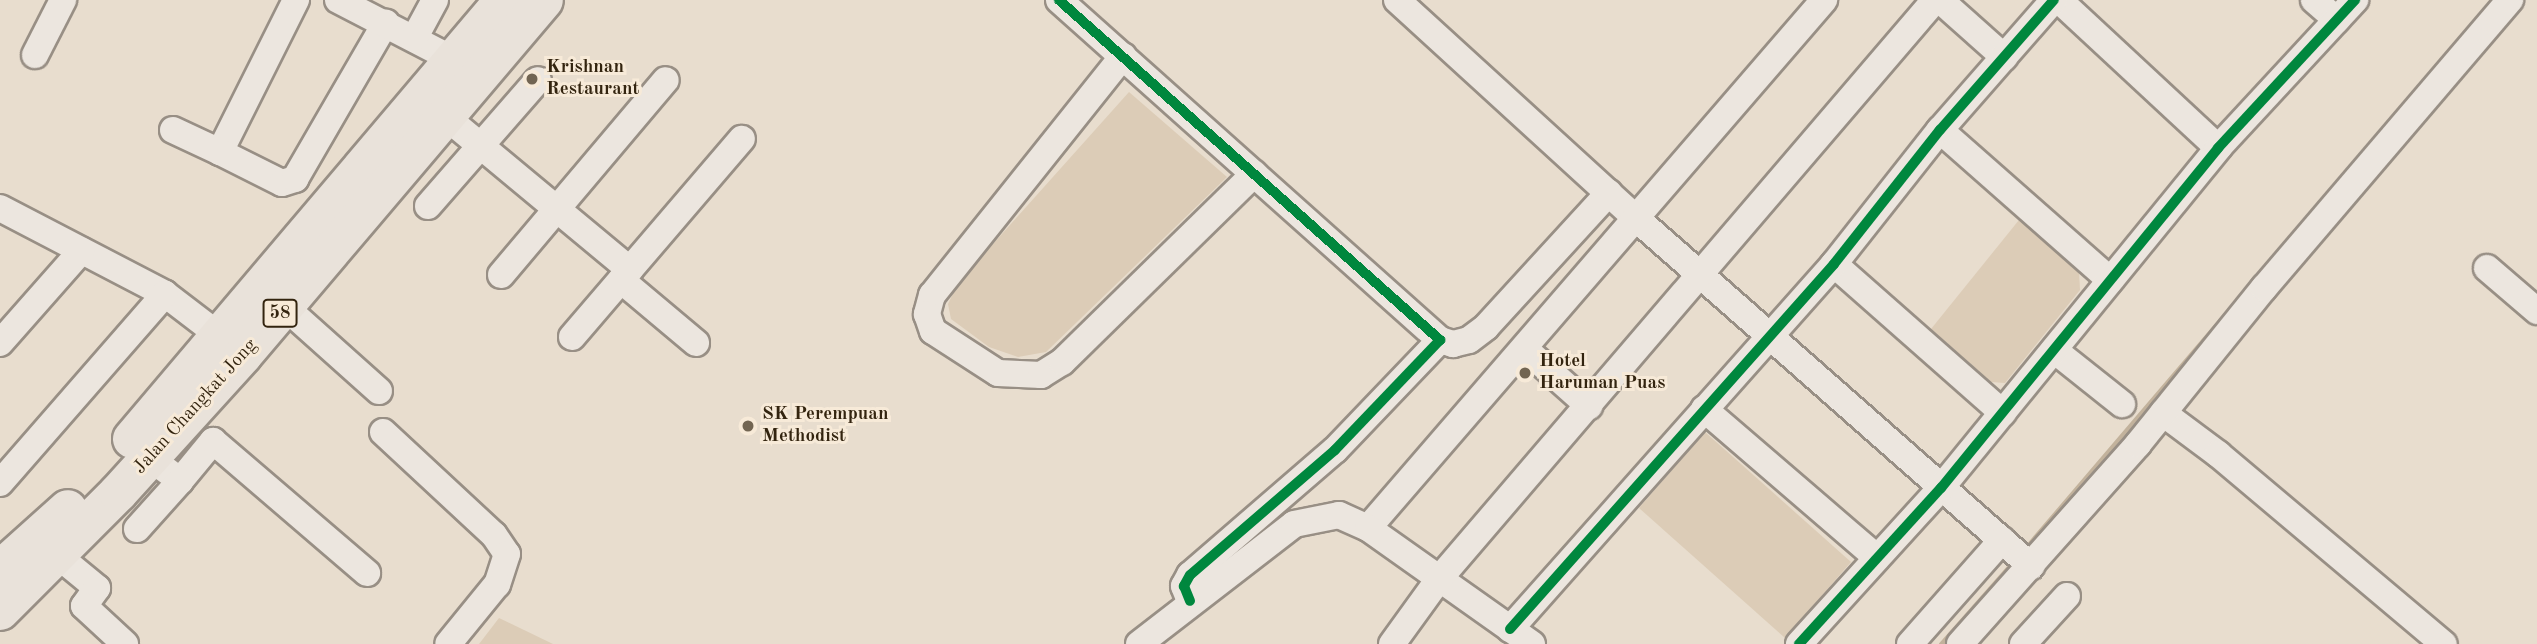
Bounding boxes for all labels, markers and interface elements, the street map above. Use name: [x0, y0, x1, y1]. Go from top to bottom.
place label: Krishnan Restaurant: [546, 57, 639, 101]
marker: Krishnan Restaurant: [524, 71, 540, 87]
road number: 58: [262, 298, 298, 328]
street label: Jalan Changkat Jong: [129, 335, 263, 479]
place label: Hotel Haruman Puas: [1539, 351, 1665, 395]
marker: Hotel Haruman Puas: [1517, 365, 1533, 381]
place label: SK Perempuan Methodist: [762, 404, 888, 448]
marker: SK Perempuan Methodist: [740, 418, 756, 434]

